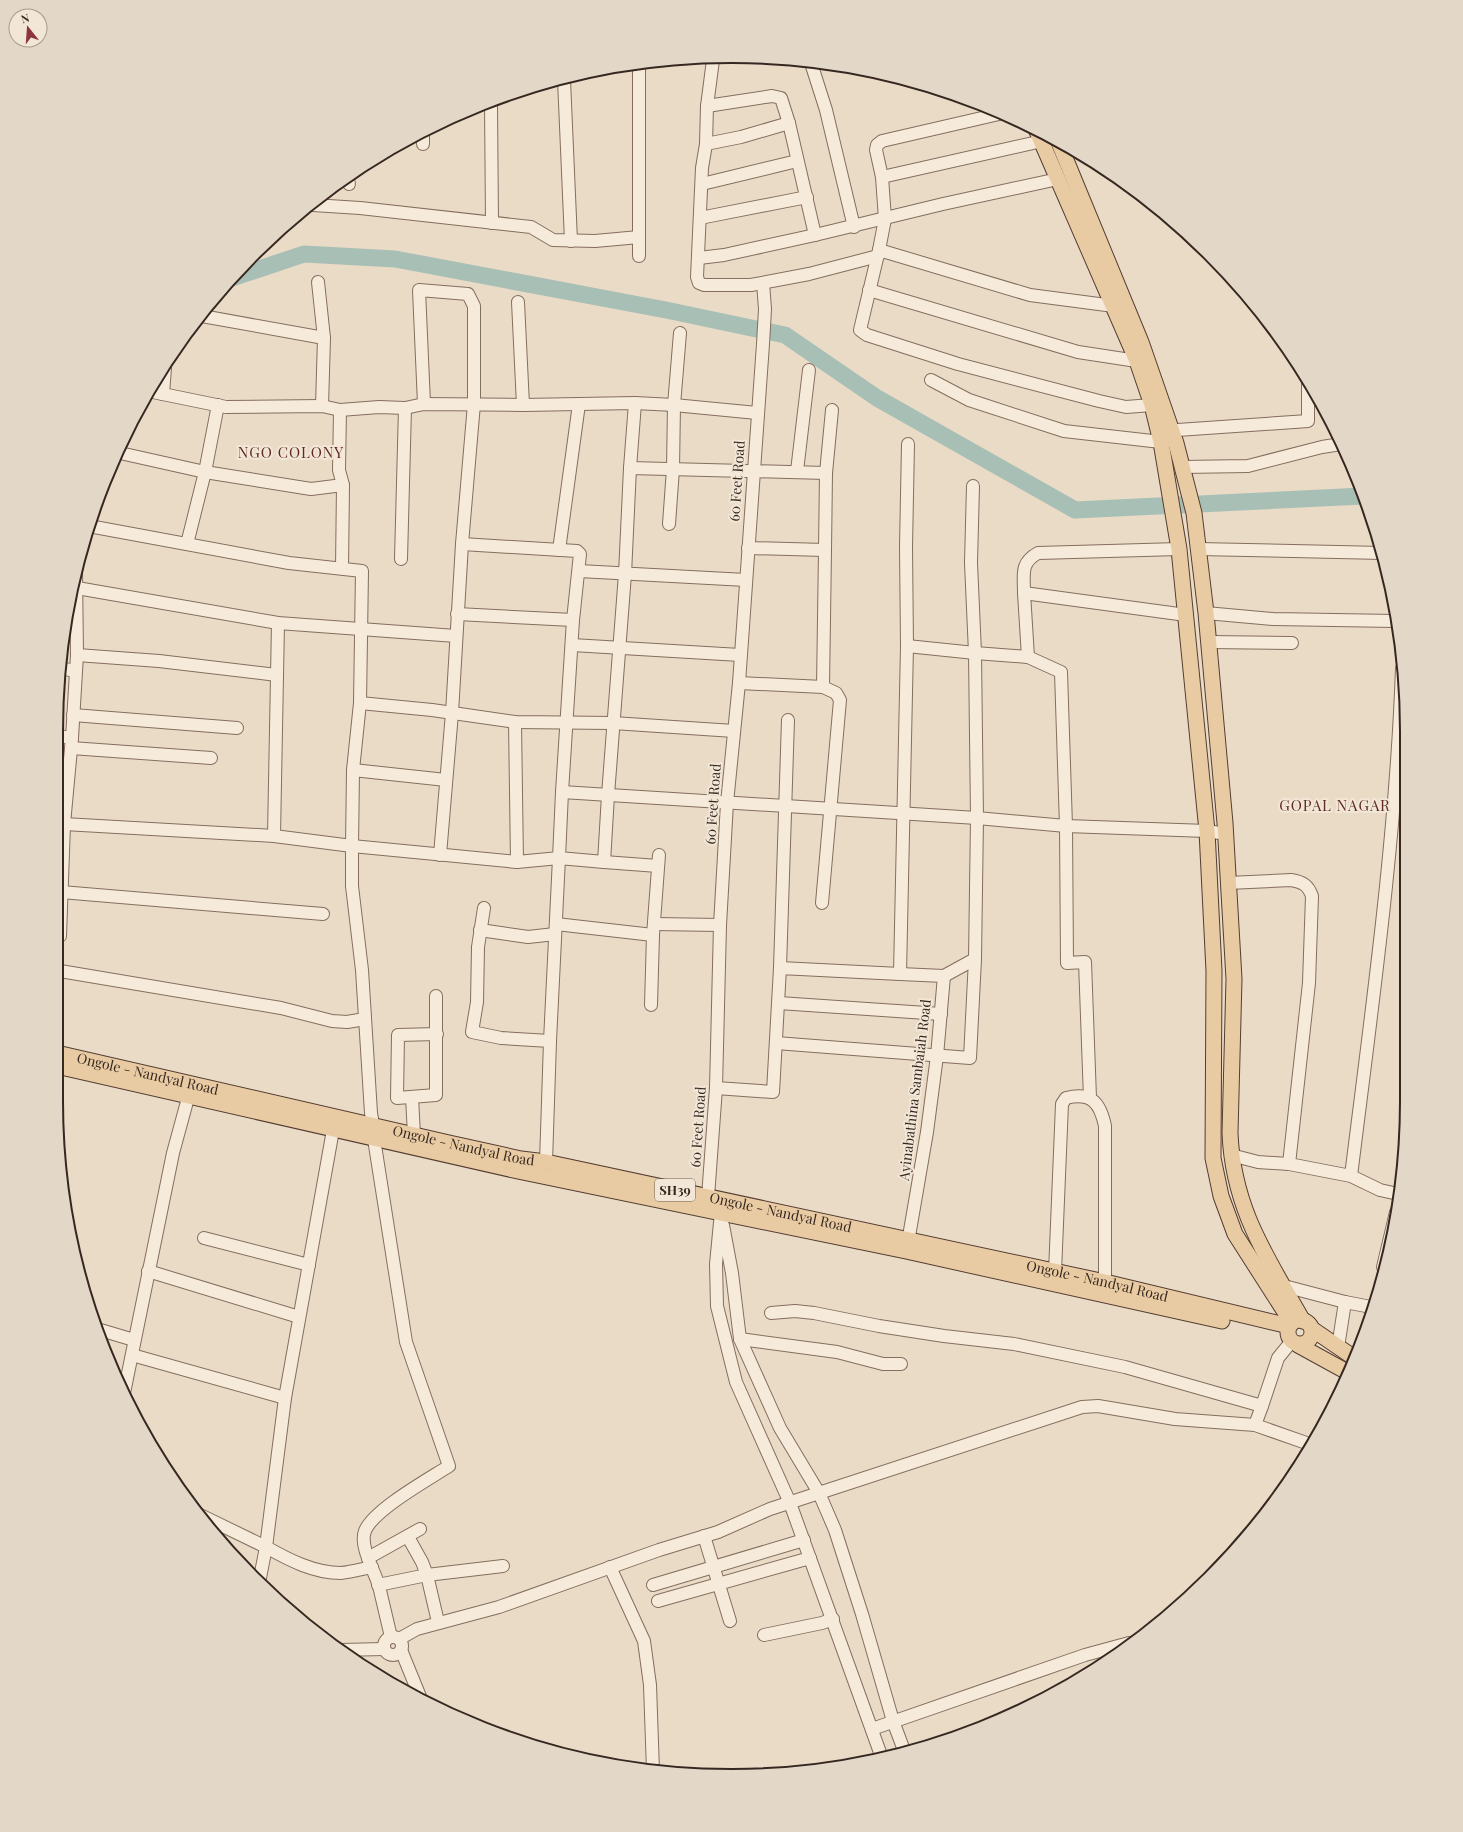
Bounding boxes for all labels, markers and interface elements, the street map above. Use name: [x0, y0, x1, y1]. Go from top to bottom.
north arrow: [8, 8, 48, 48]
text: N: [19, 10, 31, 26]
street label: 60 Feet Road: [724, 440, 749, 522]
district label: NGO COLONY: [238, 442, 344, 462]
street label: 60 Feet Road: [700, 763, 725, 845]
district label: GOPAL NAGAR: [1279, 795, 1391, 815]
street label: Ayinabathina Sambaiah Road: [894, 998, 935, 1183]
street label: Ongole - Nandyal Road: [75, 1048, 221, 1099]
street label: 60 Feet Road: [685, 1086, 710, 1168]
street label: Ongole - Nandyal Road: [391, 1120, 536, 1170]
road number: SH39: [655, 1179, 695, 1201]
street label: Ongole - Nandyal Road: [708, 1187, 854, 1236]
street label: Ongole - Nandyal Road: [1025, 1255, 1170, 1306]

